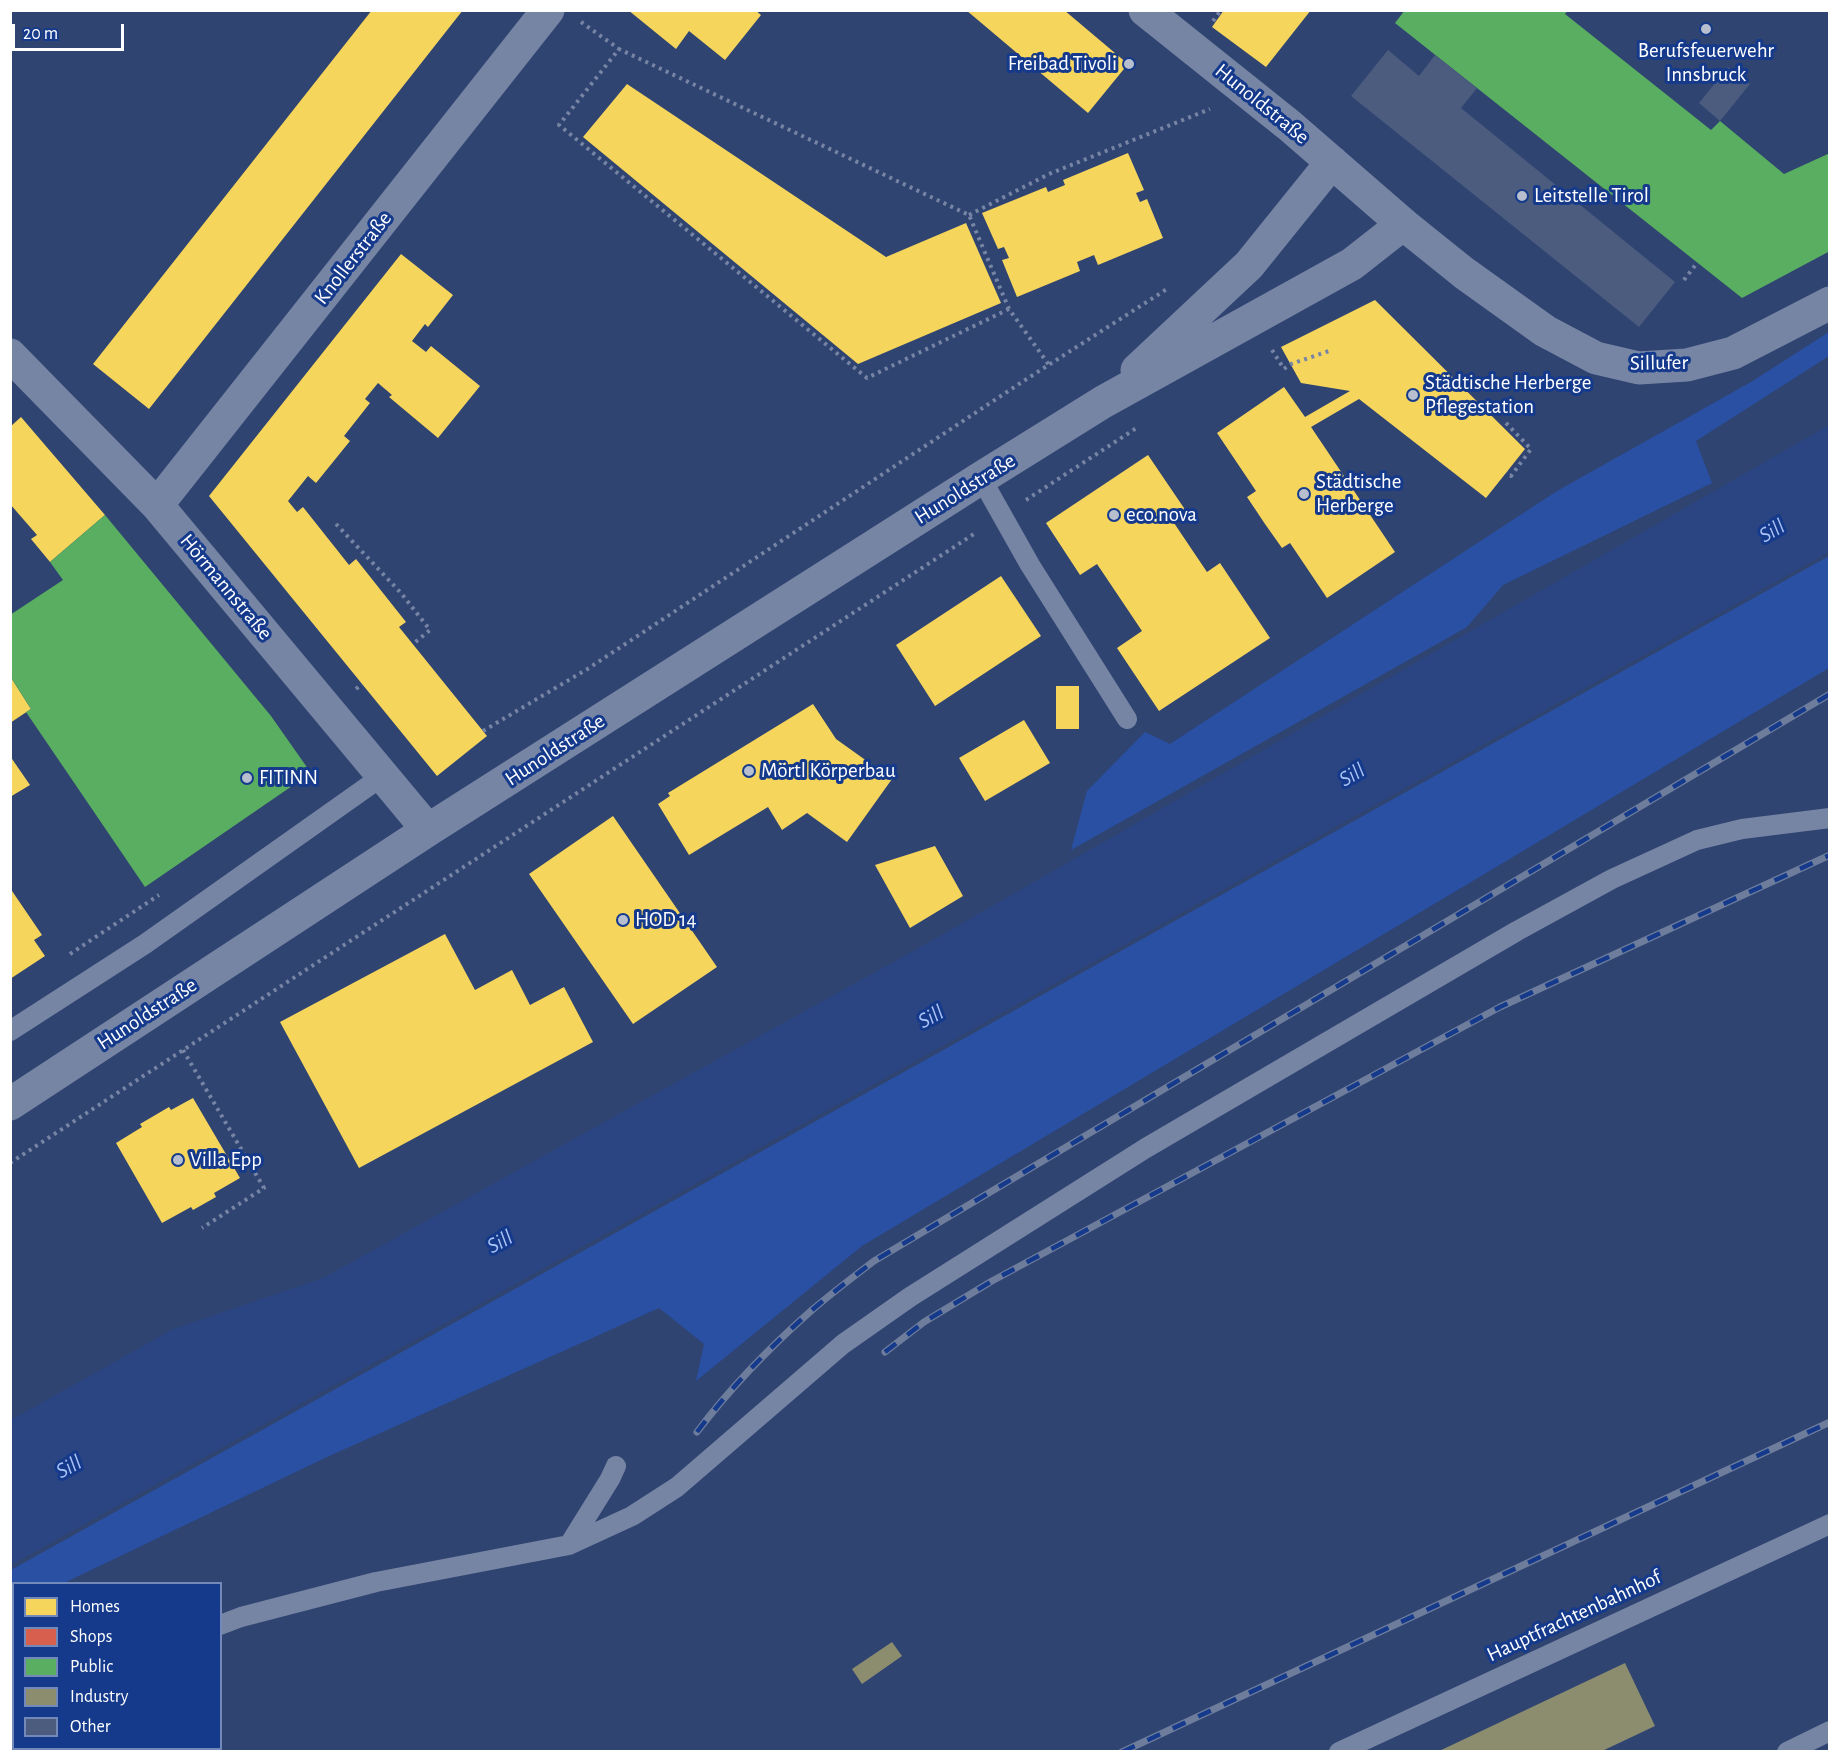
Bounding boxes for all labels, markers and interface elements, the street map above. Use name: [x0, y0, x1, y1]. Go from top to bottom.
scale bar: [15, 12, 128, 50]
marker: Berufsfeuerwehr Innsbruck: [1699, 22, 1713, 36]
text: 20 m: [23, 25, 58, 43]
place label: Berufsfeuerwehr Innsbruck: [1638, 38, 1774, 88]
place label: Freibad Tivoli: [1008, 51, 1117, 77]
marker: Freibad Tivoli: [1122, 57, 1136, 71]
street label: Hunoldstraße: [1210, 58, 1314, 150]
place label: Leitstelle Tirol: [1534, 183, 1649, 209]
marker: Leitstelle Tirol: [1515, 189, 1529, 203]
street label: Knollerstraße: [309, 206, 397, 310]
street label: Sillufer: [1630, 350, 1688, 376]
place label: Städtische Herberge Pflegestation: [1425, 370, 1591, 420]
marker: Städtische Herberge Pflegestation: [1406, 388, 1420, 402]
street label: Hunoldstraße: [910, 448, 1020, 530]
place label: Städtische Herberge: [1316, 469, 1401, 519]
marker: Städtische Herberge: [1297, 487, 1311, 501]
place label: eco.nova: [1126, 502, 1197, 528]
marker: eco.nova: [1107, 508, 1121, 522]
water label: Sill: [1754, 513, 1790, 549]
street label: Hörmannstraße: [174, 529, 278, 645]
street label: Hunoldstraße: [500, 708, 610, 792]
water label: Sill: [1334, 757, 1370, 793]
place label: Mörtl Körperbau: [761, 758, 896, 784]
marker: Mörtl Körperbau: [742, 764, 756, 778]
place label: FITINN: [259, 765, 318, 791]
marker: FITINN: [240, 771, 254, 785]
place label: HOD 14: [635, 907, 697, 933]
marker: HOD 14: [616, 913, 630, 927]
street label: Hunoldstraße: [92, 972, 202, 1056]
water label: Sill: [914, 999, 948, 1035]
place label: Villa Epp: [190, 1147, 262, 1173]
marker: Villa Epp: [171, 1153, 185, 1167]
water label: Sill: [483, 1224, 517, 1260]
water label: Sill: [52, 1449, 86, 1485]
street label: Hauptfrachtenbahnhof: [1483, 1565, 1665, 1667]
legend: [12, 1582, 222, 1750]
text: Homes: [70, 1598, 120, 1616]
text: Shops: [70, 1628, 112, 1646]
text: Public: [70, 1658, 113, 1676]
text: Industry: [70, 1688, 129, 1706]
text: Other: [70, 1718, 111, 1736]

